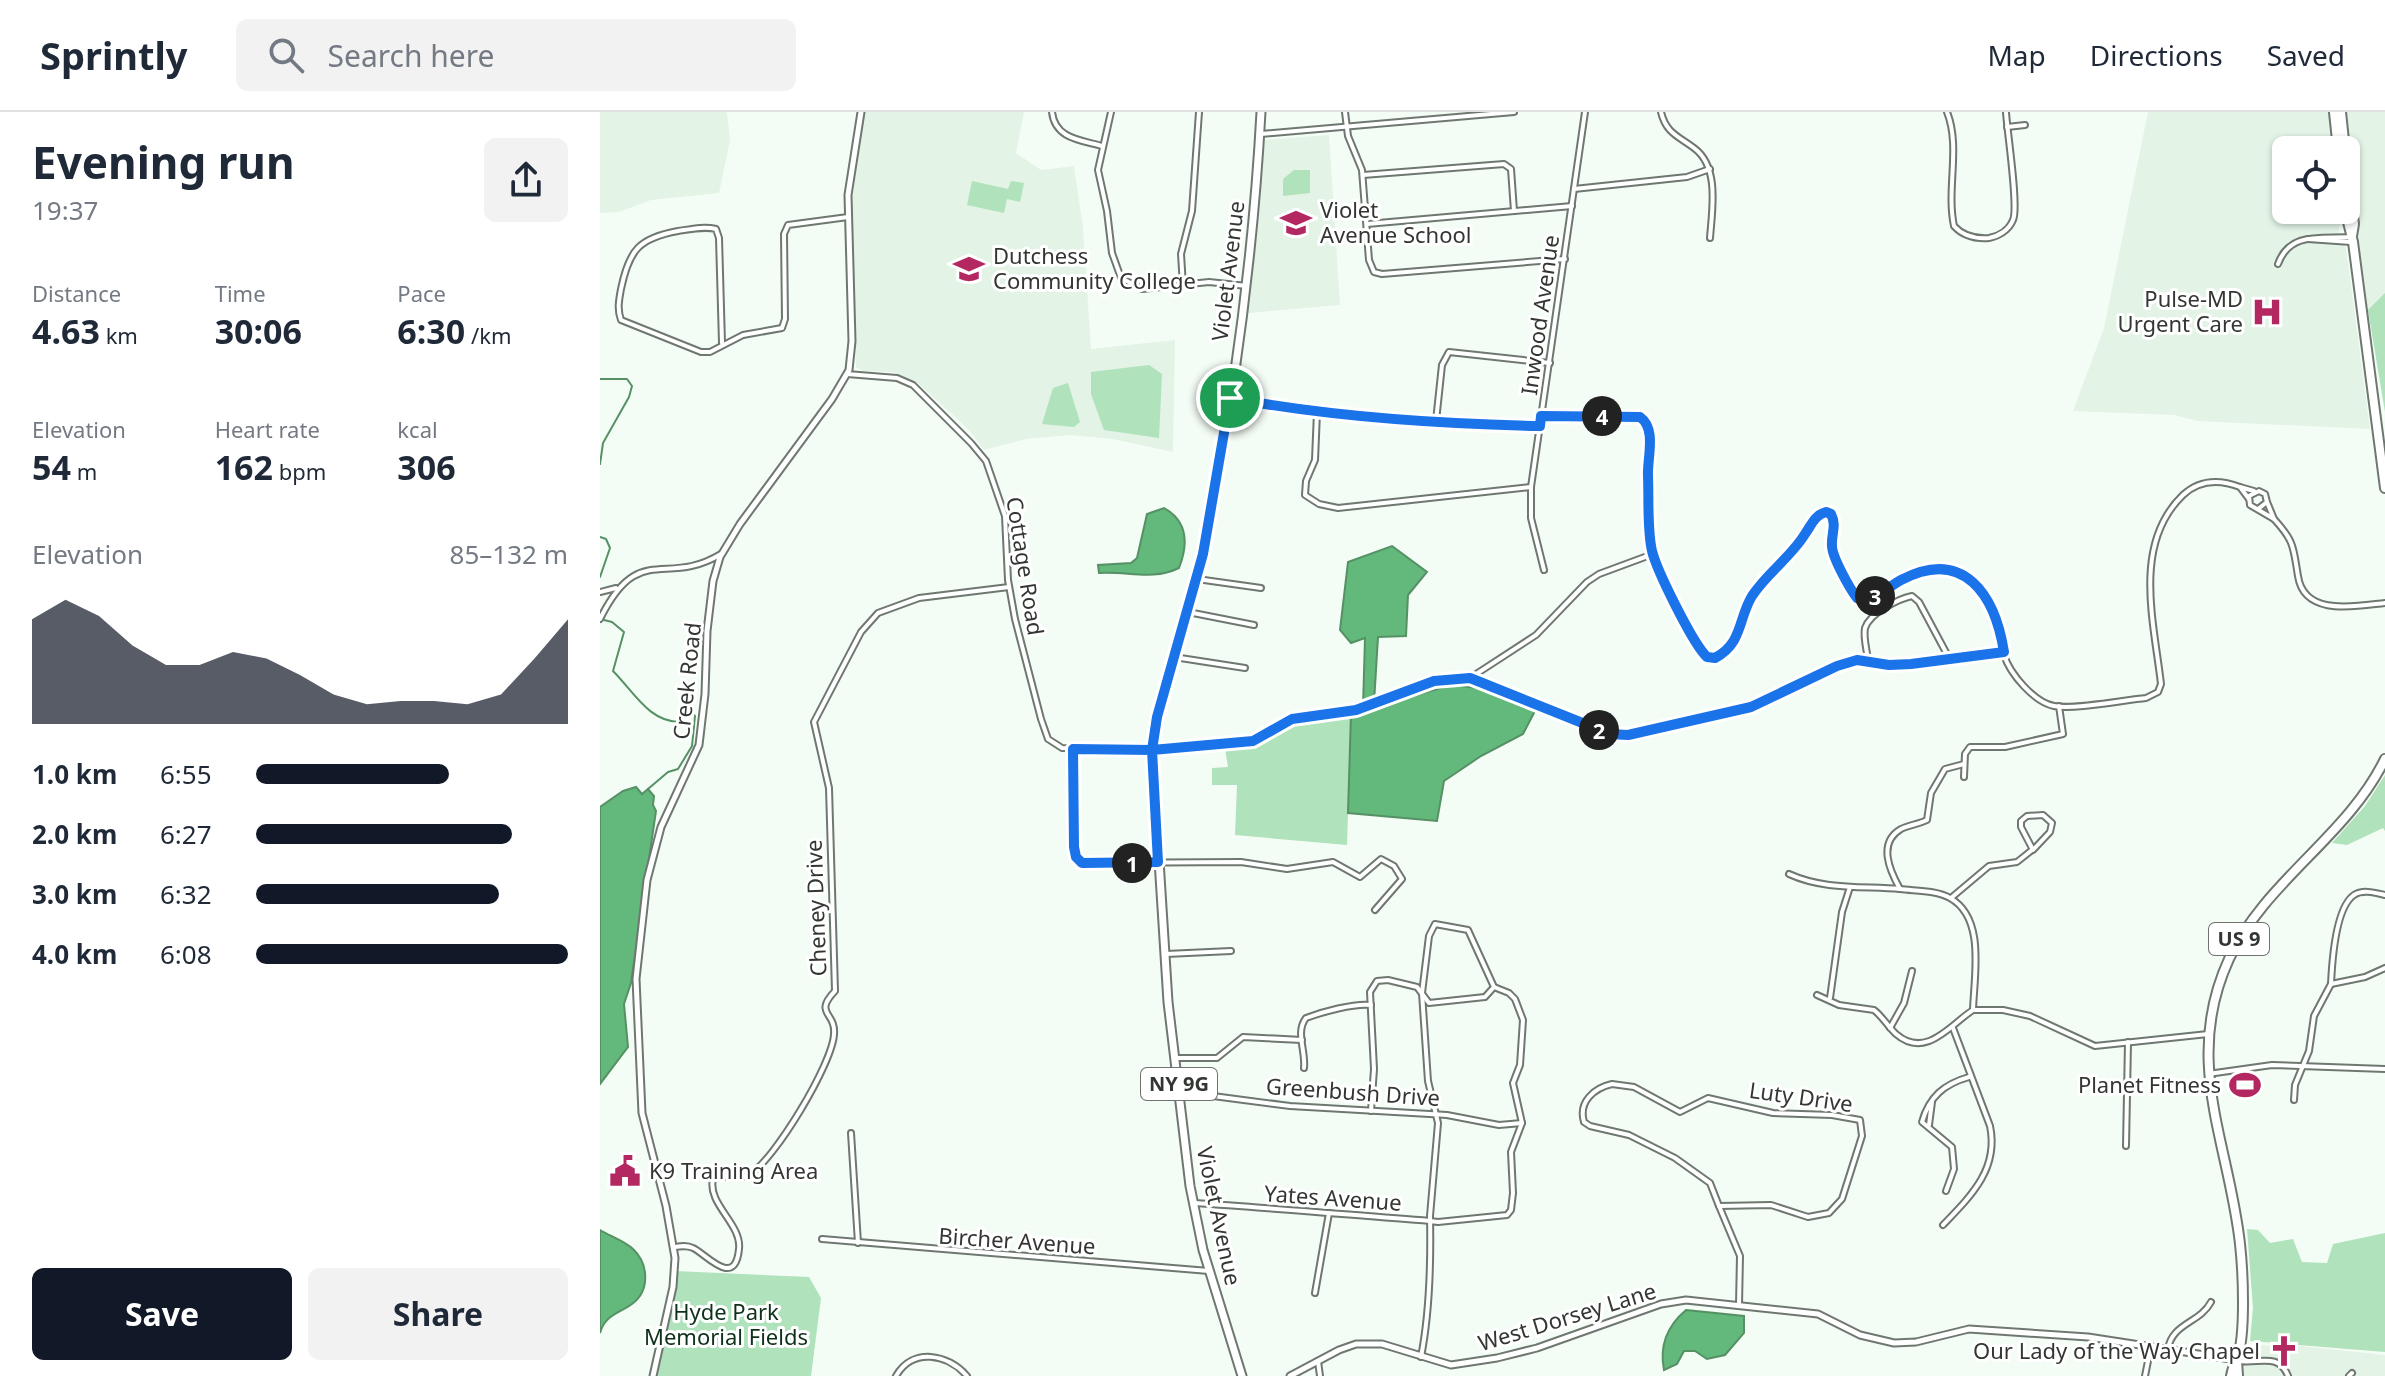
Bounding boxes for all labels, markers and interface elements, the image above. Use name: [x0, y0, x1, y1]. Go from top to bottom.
search box: [236, 19, 796, 91]
text: Sprintly: [40, 29, 188, 81]
icon: search: [264, 33, 308, 77]
text: Search here: [328, 35, 494, 76]
text: Map: [1987, 36, 2046, 74]
text: Directions: [2090, 36, 2223, 74]
text: Saved: [2267, 36, 2345, 74]
text: Evening run: [32, 132, 295, 192]
map controls: [2272, 136, 2360, 224]
button: locate: [2272, 136, 2360, 224]
button: share: [484, 138, 568, 222]
text: 19:37: [32, 192, 98, 228]
place label: Violet Avenue School: [1320, 194, 1472, 249]
street label: Violet Avenue: [1204, 199, 1250, 343]
school or university icon: Violet Avenue School: [1279, 206, 1313, 240]
street label: Inwood Avenue: [1513, 233, 1565, 397]
place label: Dutchess Community College: [993, 240, 1196, 295]
school or university icon: Dutchess Community College: [952, 252, 986, 286]
text: Distance: [32, 278, 121, 308]
text: Time: [215, 278, 266, 308]
text: Pace: [397, 278, 446, 308]
place label: Pulse-MD Urgent Care: [2118, 283, 2243, 338]
hospital icon: Pulse-MD Urgent Care: [2250, 295, 2284, 329]
text: 4.63: [32, 308, 100, 354]
text: 30:06: [215, 308, 302, 354]
text: 6:30: [397, 308, 465, 354]
text: km: [100, 320, 138, 350]
text: /km: [465, 320, 511, 350]
pin: [1196, 364, 1264, 432]
icon: arrive: [1208, 376, 1252, 420]
pin: 4: [1582, 396, 1622, 436]
text: 4: [1596, 401, 1608, 431]
text: Elevation: [32, 414, 126, 444]
text: Heart rate: [215, 414, 320, 444]
text: kcal: [397, 414, 438, 444]
text: 54: [32, 444, 71, 490]
text: 162: [215, 444, 273, 490]
text: 306: [397, 444, 456, 490]
text: m: [71, 456, 97, 486]
text: bpm: [273, 456, 326, 486]
street label: Cottage Road: [1000, 494, 1052, 637]
text: Elevation: [32, 536, 143, 572]
text: 85–132 m: [450, 536, 568, 572]
pin: 3: [1855, 576, 1895, 616]
text: 3: [1869, 581, 1881, 611]
street label: Creek Road: [665, 621, 707, 741]
pin: 2: [1579, 710, 1619, 750]
text: 2: [1593, 715, 1605, 745]
text: 1.0 km: [32, 756, 117, 792]
text: 6:55: [160, 756, 212, 792]
text: 2.0 km: [32, 816, 117, 852]
text: 6:27: [160, 816, 212, 852]
street label: Cheney Drive: [798, 839, 832, 977]
pin: 1: [1112, 843, 1152, 883]
text: 1: [1126, 848, 1138, 878]
text: 3.0 km: [32, 876, 117, 912]
text: 6:32: [160, 876, 212, 912]
road number: US 9: [2209, 923, 2269, 955]
text: 4.0 km: [32, 936, 117, 972]
text: 6:08: [160, 936, 212, 972]
road number: NY 9G: [1141, 1068, 1217, 1100]
sports icon: Planet Fitness: [2228, 1068, 2262, 1102]
place label: Planet Fitness: [2078, 1069, 2221, 1099]
street label: Greenbush Drive: [1265, 1070, 1441, 1112]
street label: Luty Drive: [1747, 1074, 1855, 1118]
street label: Violet Avenue: [1191, 1144, 1249, 1288]
public building icon: K9 Training Area: [608, 1154, 642, 1188]
place label: K9 Training Area: [649, 1155, 818, 1185]
street label: Yates Avenue: [1263, 1177, 1403, 1217]
street label: Bircher Avenue: [938, 1220, 1097, 1260]
button: Save: [32, 1268, 292, 1360]
button: Share: [308, 1268, 568, 1360]
street label: West Dorsey Lane: [1474, 1275, 1659, 1357]
park label: Hyde Park Memorial Fields: [644, 1296, 808, 1351]
church icon: Our Lady of the Way Chapel: [2267, 1334, 2301, 1368]
place label: Our Lady of the Way Chapel: [1973, 1335, 2260, 1365]

